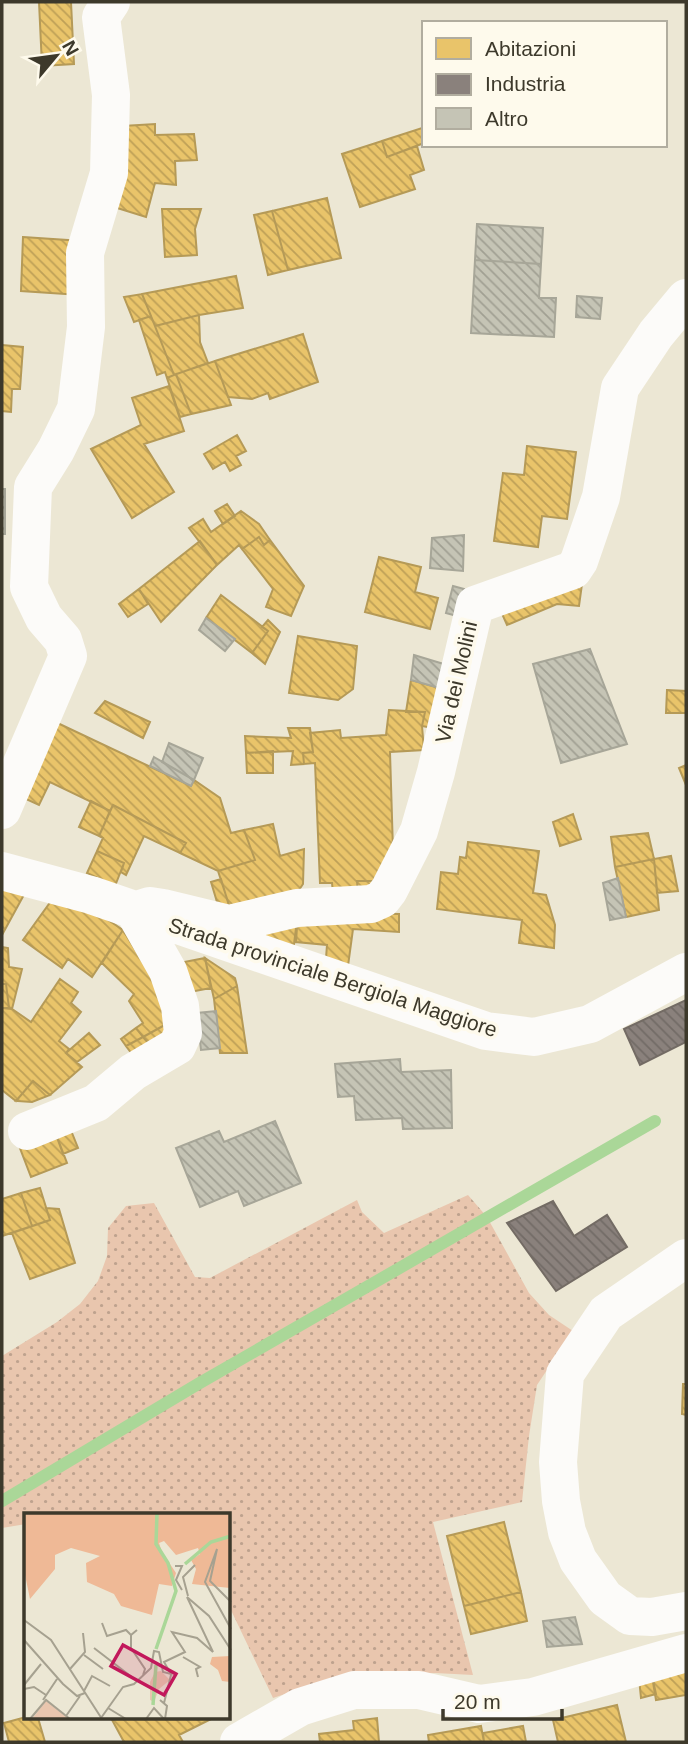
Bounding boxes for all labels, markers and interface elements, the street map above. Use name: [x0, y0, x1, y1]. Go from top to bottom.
north arrow: [21, 21, 91, 91]
legend: [422, 21, 667, 147]
text: N: [58, 37, 83, 59]
text: Abitazioni: [485, 37, 576, 60]
text: Industria: [485, 72, 566, 95]
text: Altro: [485, 107, 528, 130]
street label: Via dei Molini: [431, 619, 481, 745]
street label: Strada provinciale Bergiola Maggiore: [166, 913, 500, 1041]
inset map: [24, 1513, 231, 1720]
scale bar: [443, 1678, 562, 1722]
text: 20 m: [454, 1690, 501, 1713]

